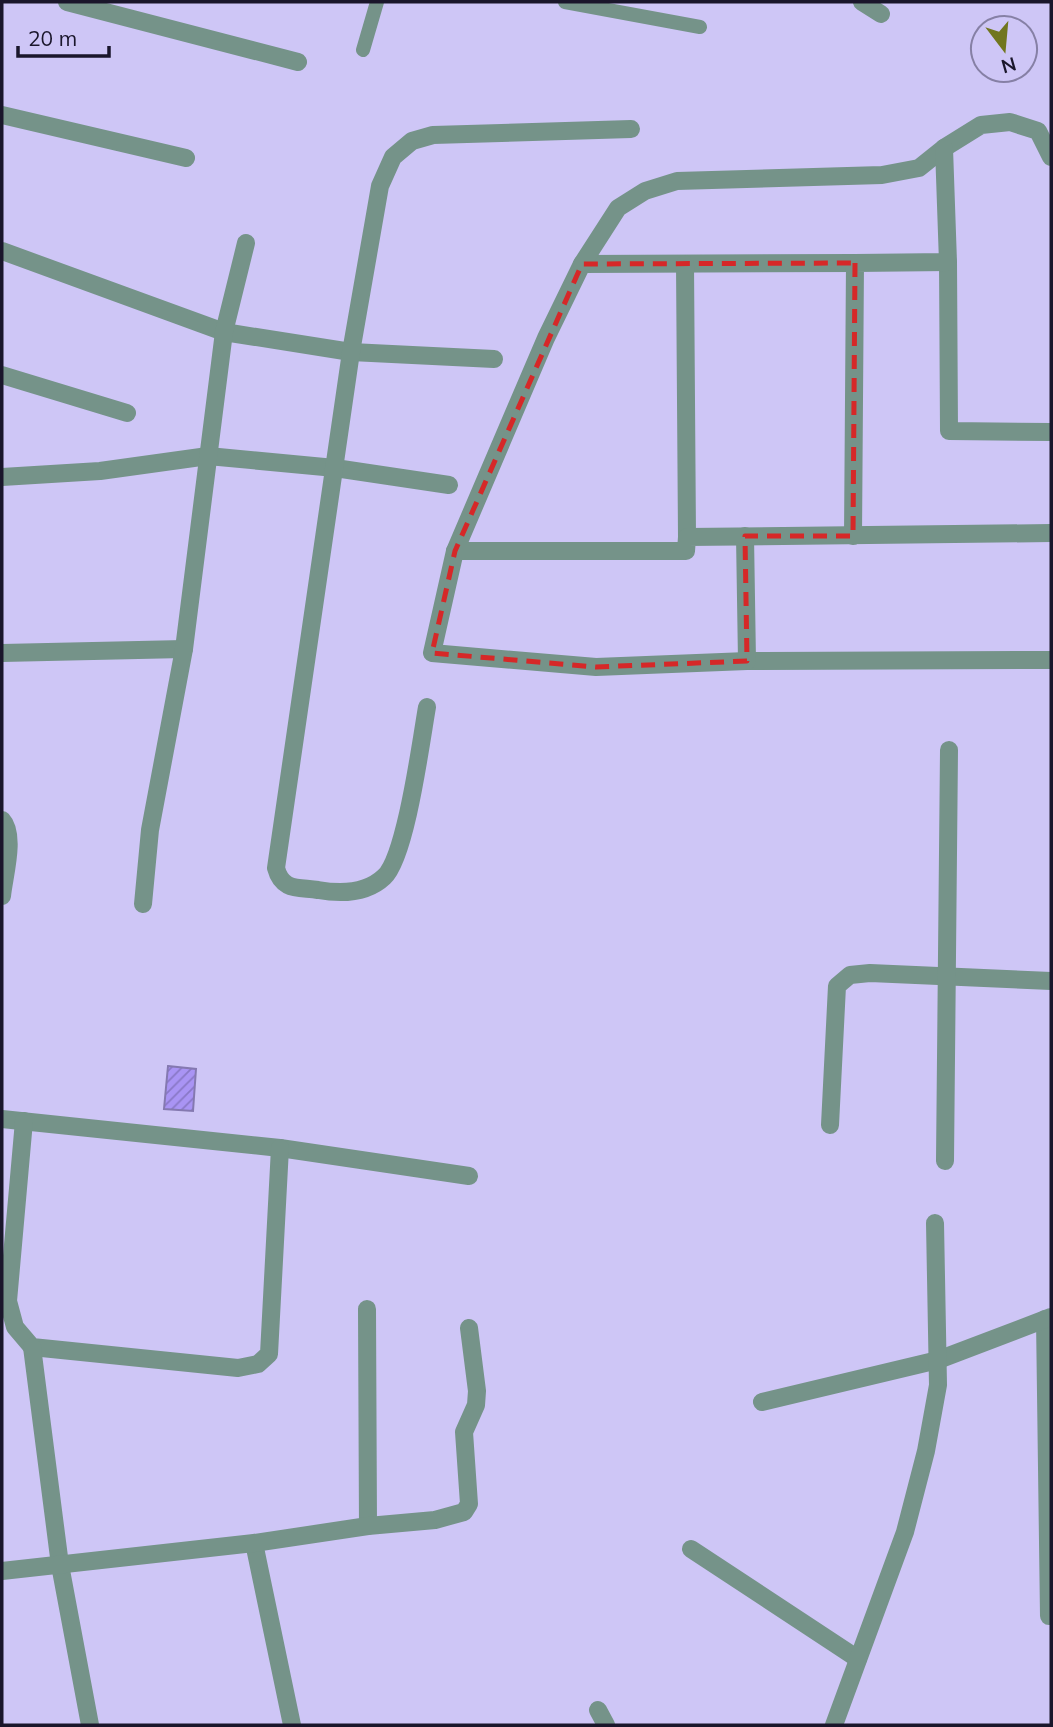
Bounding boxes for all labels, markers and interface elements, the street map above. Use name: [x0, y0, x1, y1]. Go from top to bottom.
scale bar: [18, 14, 108, 58]
north arrow: [969, 14, 1039, 84]
text: 20 m: [28, 25, 77, 51]
text: N: [998, 52, 1019, 79]

